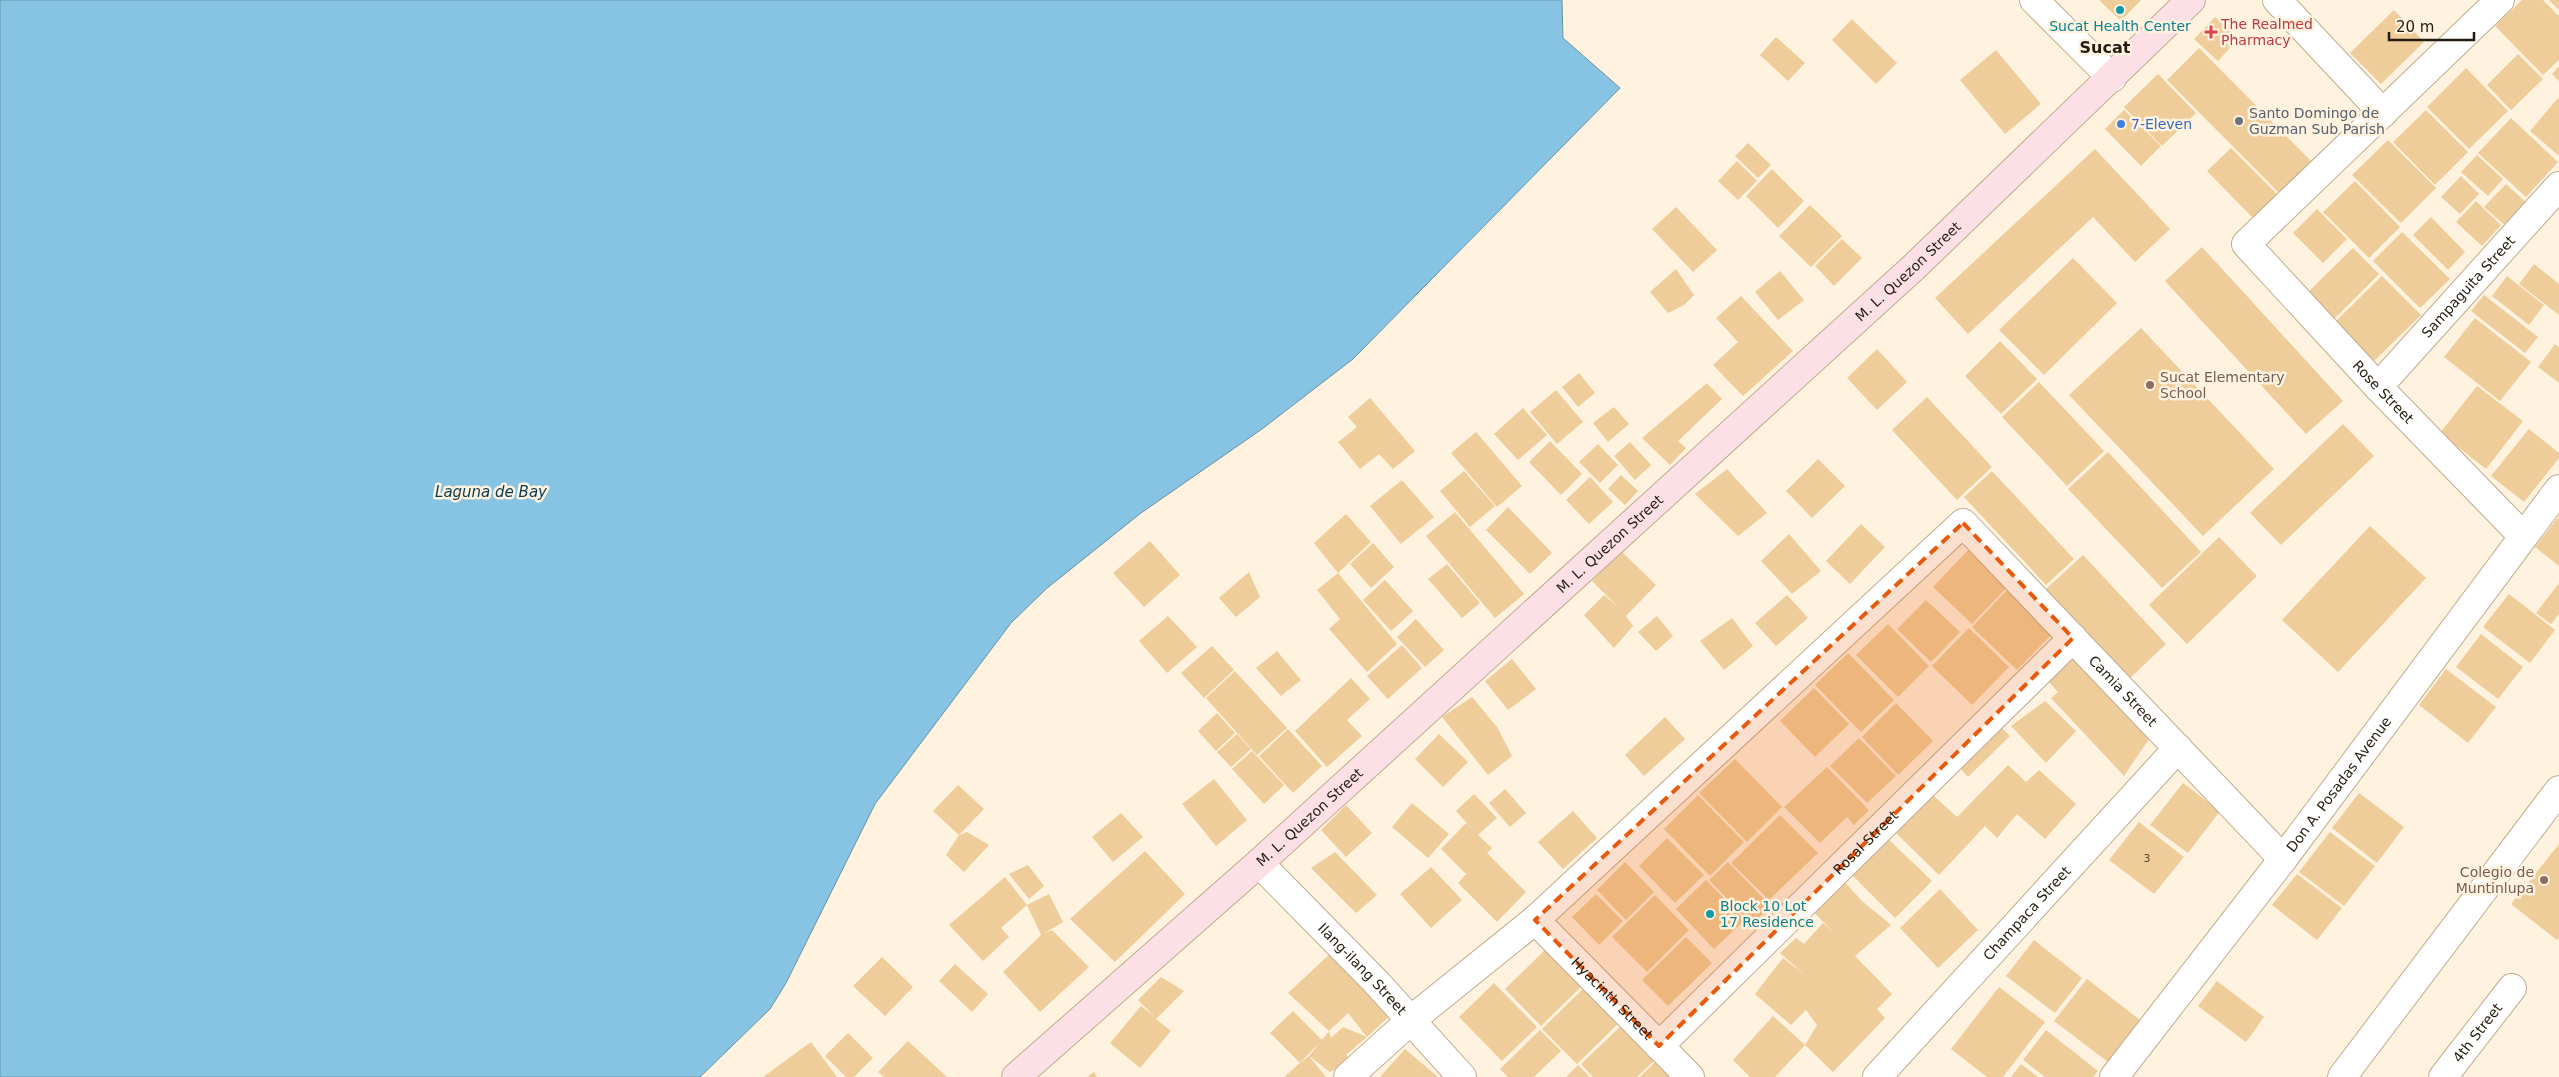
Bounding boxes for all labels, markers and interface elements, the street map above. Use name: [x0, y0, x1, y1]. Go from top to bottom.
marker: Sucat Health Center: [2114, 4, 2126, 16]
scale bar: [2389, 10, 2474, 42]
place label: The Realmed Pharmacy: [2220, 16, 2313, 48]
place label: Sucat Health Center: [2049, 18, 2191, 34]
text: 20 m: [2396, 18, 2434, 36]
marker: The Realmed Pharmacy: [2205, 26, 2217, 38]
district label: Sucat: [2080, 38, 2131, 57]
place label: Santo Domingo de Guzman Sub Parish: [2249, 105, 2385, 137]
marker: Santo Domingo de Guzman Sub Parish: [2233, 115, 2245, 127]
place label: 7-Eleven: [2131, 116, 2192, 132]
marker: 7-Eleven: [2115, 118, 2127, 130]
street label: M. L. Quezon Street: [1852, 218, 1964, 324]
street label: Sampaguita Street: [2418, 232, 2519, 341]
street label: Rose Street: [2350, 357, 2417, 427]
place label: Sucat Elementary School: [2160, 369, 2285, 401]
marker: Sucat Elementary School: [2144, 379, 2156, 391]
water label: Laguna de Bay: [435, 483, 548, 501]
street label: M. L. Quezon Street: [1553, 491, 1667, 596]
street label: Camia Street: [2086, 652, 2161, 730]
street label: Don A. Posadas Avenue: [2283, 714, 2394, 855]
street label: M. L. Quezon Street: [1253, 764, 1366, 869]
street label: Rosal Street: [1830, 807, 1902, 878]
house number: 3: [2144, 852, 2151, 865]
street label: Champaca Street: [1980, 863, 2074, 964]
place label: Colegio de Muntinlupa: [2456, 864, 2534, 896]
marker: Colegio de Muntinlupa: [2538, 874, 2550, 886]
place label: Block 10 Lot 17 Residence: [1720, 898, 1814, 930]
marker: Block 10 Lot 17 Residence: [1704, 908, 1716, 920]
street label: Ilang-ilang Street: [1315, 920, 1410, 1018]
street label: Hyacinth Street: [1568, 954, 1657, 1043]
street label: 4th Street: [2449, 1000, 2505, 1065]

